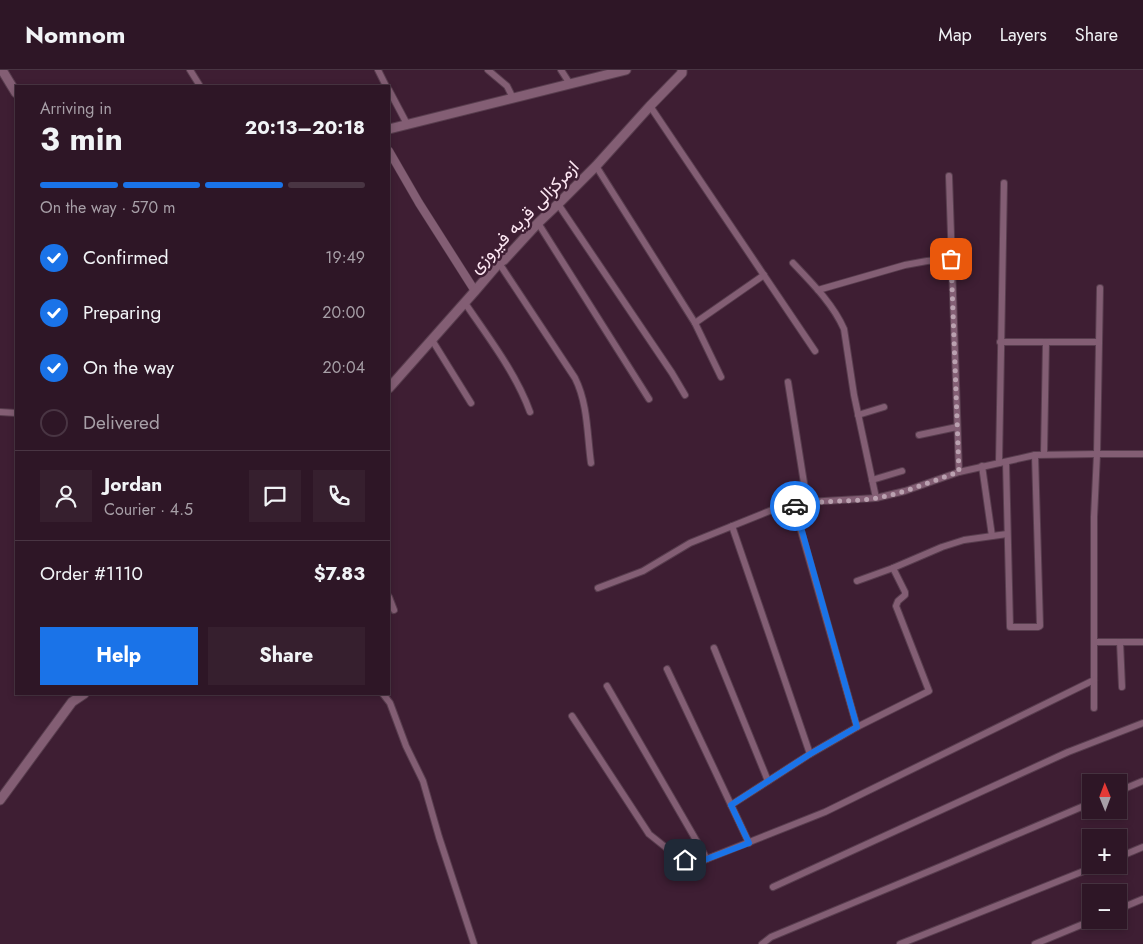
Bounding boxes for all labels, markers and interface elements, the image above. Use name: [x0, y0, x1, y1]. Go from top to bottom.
text: Nomnom: [25, 17, 126, 52]
text: Map: [938, 22, 972, 48]
text: Layers: [1000, 22, 1047, 48]
text: Share: [1075, 22, 1118, 48]
text: Arriving in: [40, 97, 112, 120]
text: 20:13–20:18: [245, 114, 365, 141]
text: 3 min: [40, 116, 123, 162]
street label: ازمرکزالی قریه فیروزی: [463, 155, 585, 279]
text: On the way · 570 m: [40, 196, 175, 219]
pin: [930, 238, 972, 280]
icon: check: [40, 244, 68, 272]
text: Confirmed: [83, 244, 169, 271]
icon: bag: [937, 245, 965, 273]
text: 19:49: [325, 246, 365, 269]
icon: check: [40, 299, 68, 327]
text: Preparing: [83, 299, 161, 326]
text: 20:00: [322, 301, 365, 324]
icon: check: [40, 354, 68, 382]
text: On the way: [83, 354, 174, 381]
text: 20:04: [323, 356, 365, 379]
text: Delivered: [83, 409, 160, 436]
button: person: [40, 470, 92, 522]
button: chat: [249, 470, 301, 522]
button: phone: [313, 470, 365, 522]
text: Jordan: [104, 471, 162, 498]
courier: [770, 481, 820, 531]
icon: car: [781, 492, 809, 520]
text: Courier · 4.5: [104, 498, 193, 521]
text: Order #1110: [40, 560, 143, 587]
text: $7.83: [314, 560, 365, 587]
button: Help: [40, 627, 198, 685]
button: Share: [208, 627, 365, 685]
north arrow: [1082, 774, 1128, 819]
map controls: [1082, 774, 1127, 929]
button: +: [1082, 829, 1127, 874]
pin: [664, 839, 706, 881]
icon: home: [671, 846, 699, 874]
button: −: [1082, 884, 1127, 929]

